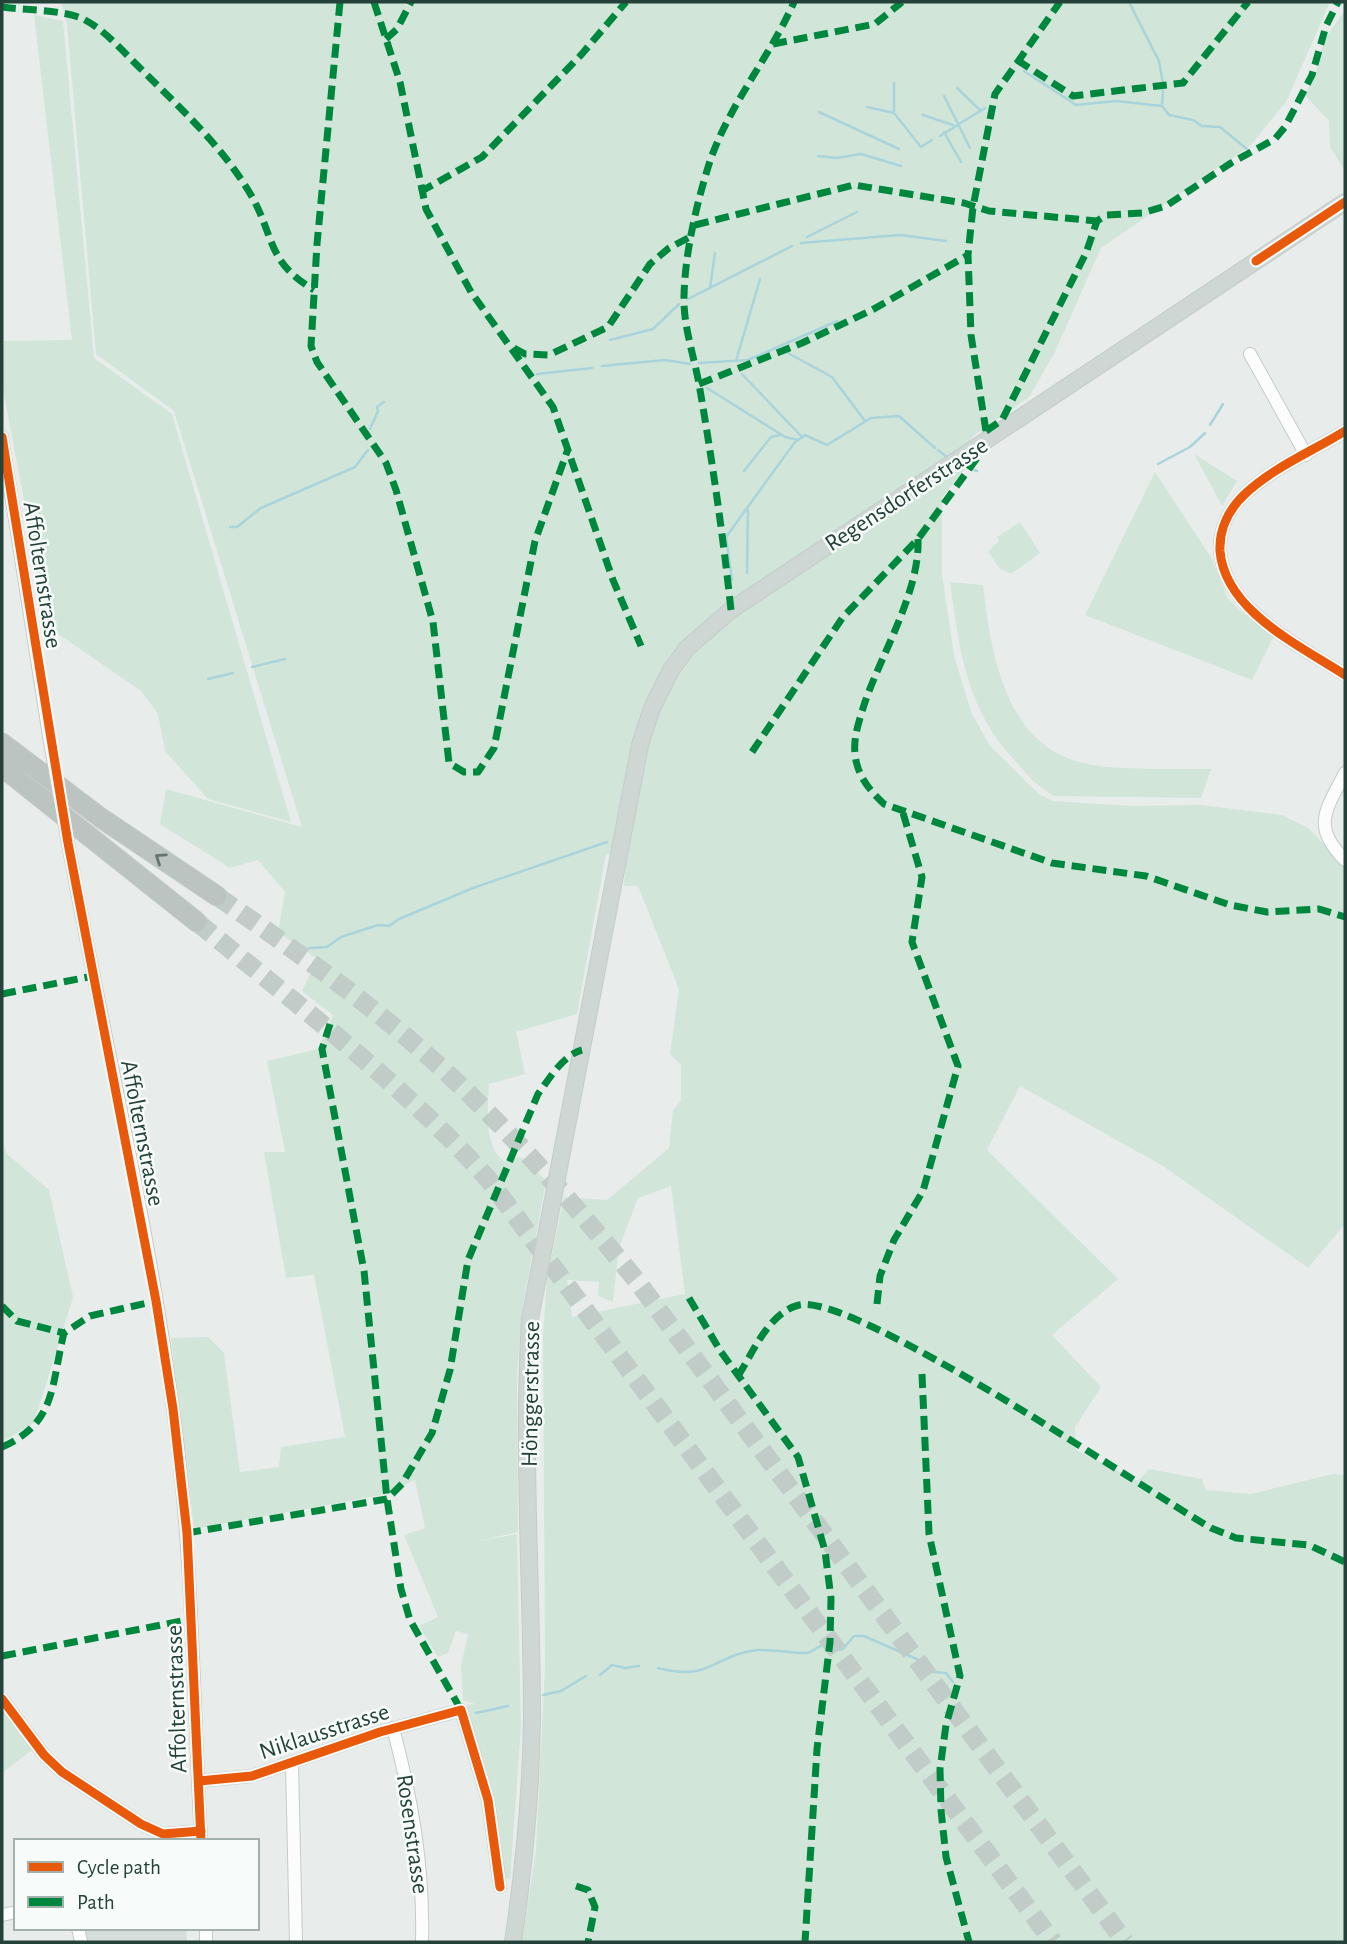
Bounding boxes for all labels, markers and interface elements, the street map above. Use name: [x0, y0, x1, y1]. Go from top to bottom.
street label: Regensdorferstrasse: [821, 433, 992, 556]
street label: Affolternstrasse: [19, 500, 65, 650]
one-way arrow: [155, 854, 168, 866]
street label: Affolternstrasse: [116, 1058, 168, 1208]
street label: Hönggerstrasse: [518, 1321, 544, 1467]
street label: Affolternstrasse: [162, 1625, 192, 1773]
street label: Niklausstrasse: [256, 1700, 392, 1764]
street label: Rosenstrasse: [392, 1773, 432, 1895]
legend: [14, 1839, 259, 1930]
text: Cycle path: [77, 1857, 161, 1878]
text: Path: [77, 1892, 115, 1913]

